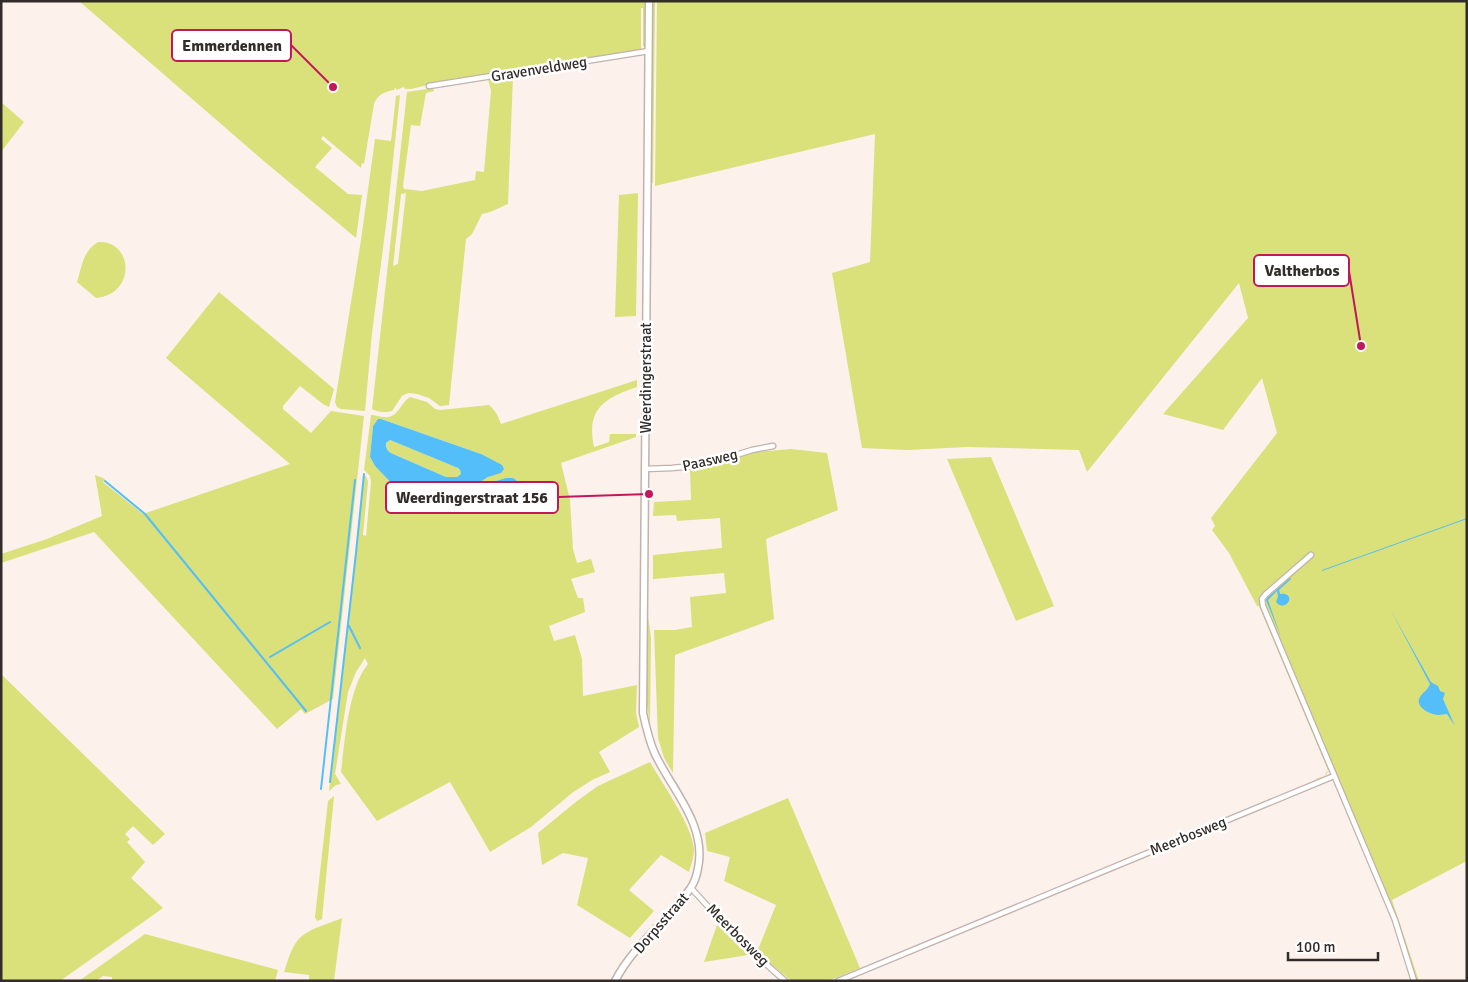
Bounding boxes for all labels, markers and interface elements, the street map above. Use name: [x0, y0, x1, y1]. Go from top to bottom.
callout: Emmerdennen: [172, 30, 291, 61]
text: Emmerdennen: [182, 36, 282, 56]
street label: Gravenveldweg: [490, 53, 588, 85]
callout: Valtherbos: [1254, 255, 1349, 286]
text: Valtherbos: [1264, 261, 1340, 281]
street label: Weerdingerstraat: [637, 322, 655, 434]
street label: Paasweg: [681, 445, 739, 475]
callout: Weerdingerstraat 156: [386, 482, 558, 513]
text: Weerdingerstraat 156: [396, 488, 548, 508]
street label: Meerbosweg: [1147, 812, 1229, 860]
street label: Dorpsstraat: [630, 889, 692, 957]
street label: Meerbosweg: [703, 900, 773, 970]
scale bar: [1288, 930, 1378, 962]
text: 100 m: [1296, 938, 1336, 956]

